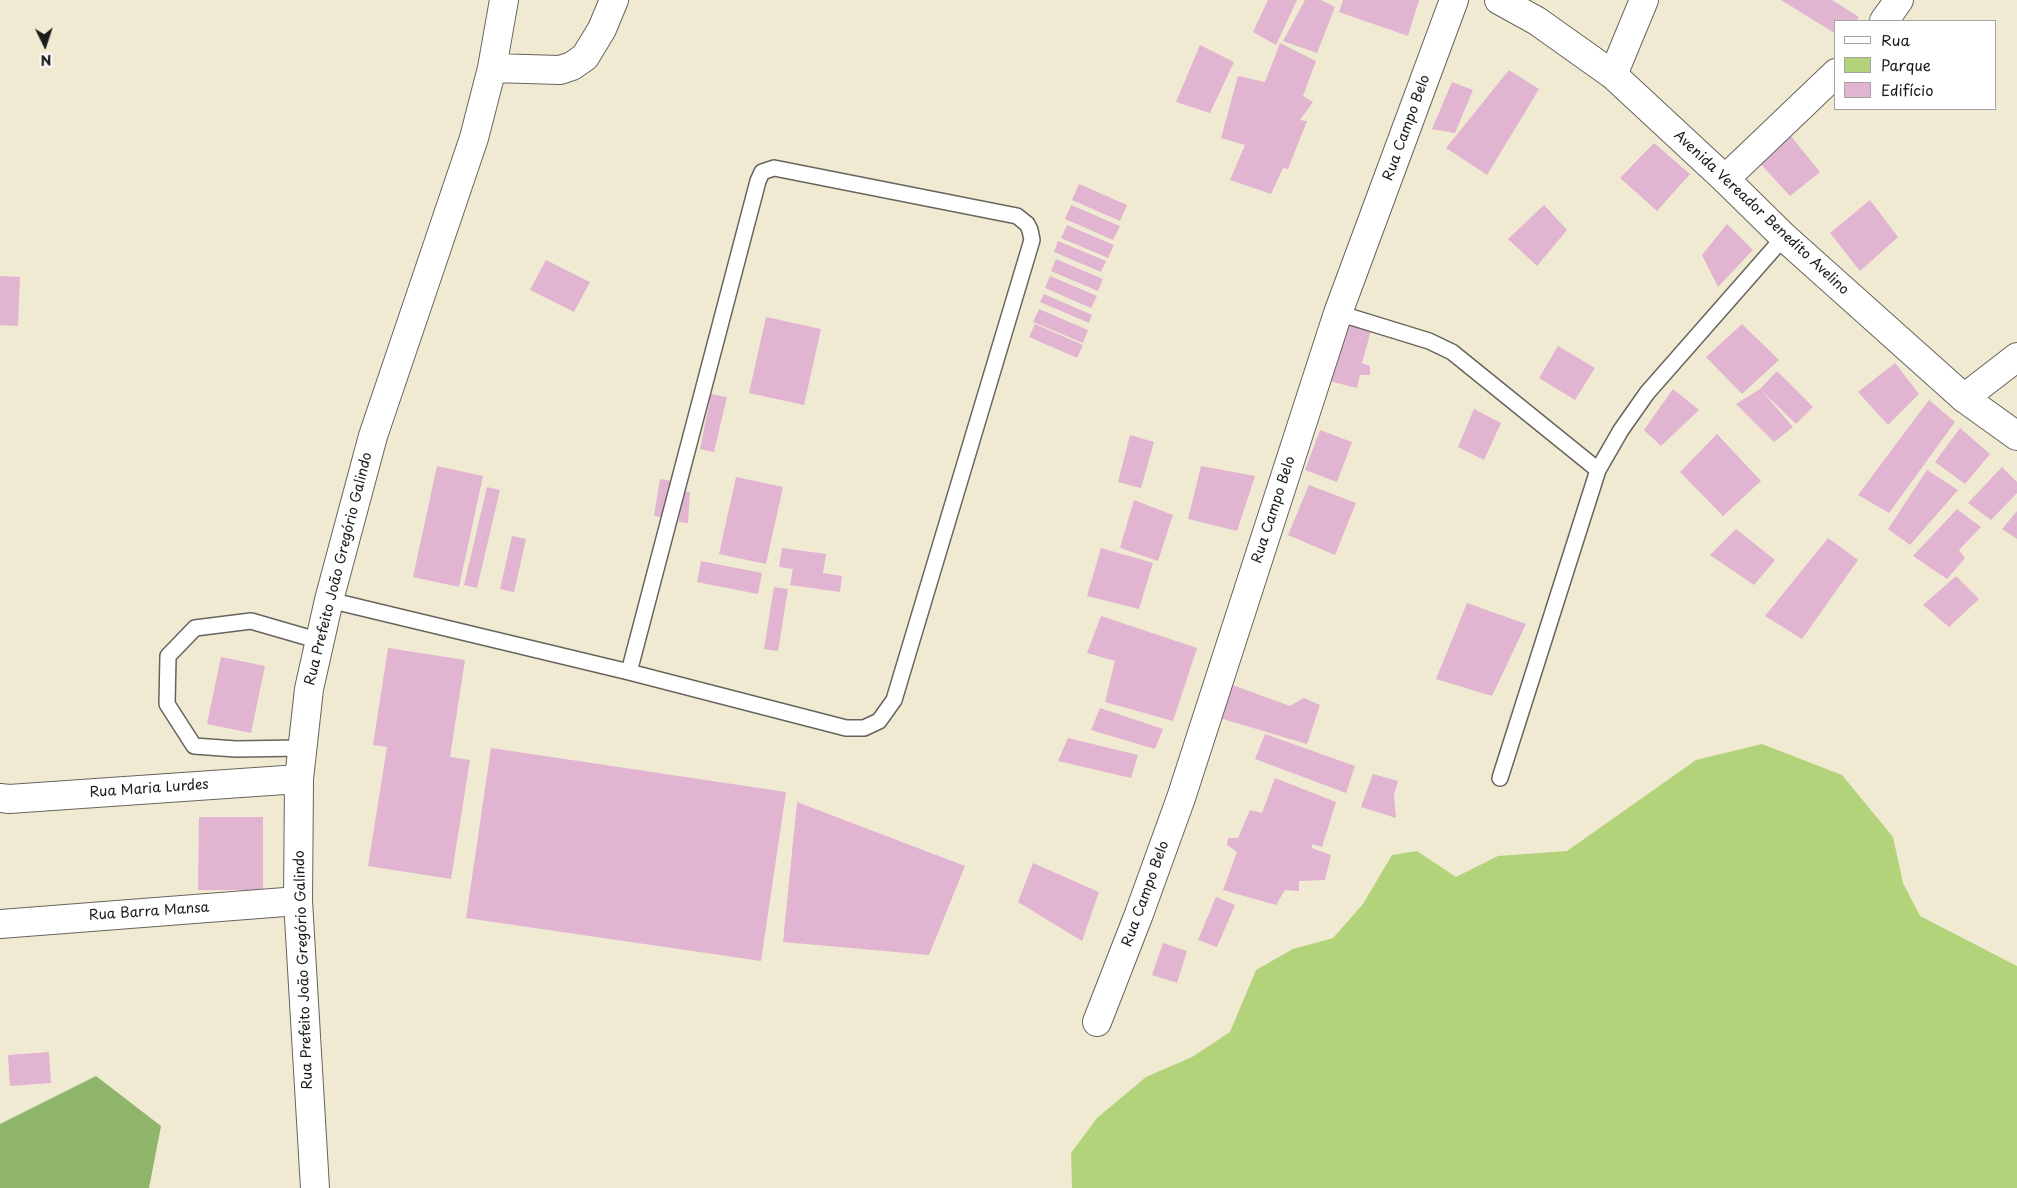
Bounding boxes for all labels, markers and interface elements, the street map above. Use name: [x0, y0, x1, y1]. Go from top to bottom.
north arrow: [20, 20, 70, 70]
legend: [1834, 20, 1997, 110]
text: Rua: [1881, 28, 1910, 51]
text: N: [40, 50, 52, 71]
text: Parque: [1881, 53, 1931, 76]
street label: Rua Campo Belo: [1380, 73, 1434, 183]
text: Edifício: [1881, 78, 1934, 101]
street label: Avenida Vereador Benedito Avelino: [1670, 127, 1852, 299]
street label: Rua Prefeito João Gregório Galindo: [302, 451, 376, 687]
street label: Rua Campo Belo: [1249, 454, 1299, 566]
street label: Rua Maria Lurdes: [89, 776, 209, 802]
street label: Rua Campo Belo: [1119, 839, 1173, 949]
street label: Rua Prefeito João Gregório Galindo: [291, 850, 317, 1090]
street label: Rua Barra Mansa: [88, 899, 210, 925]

